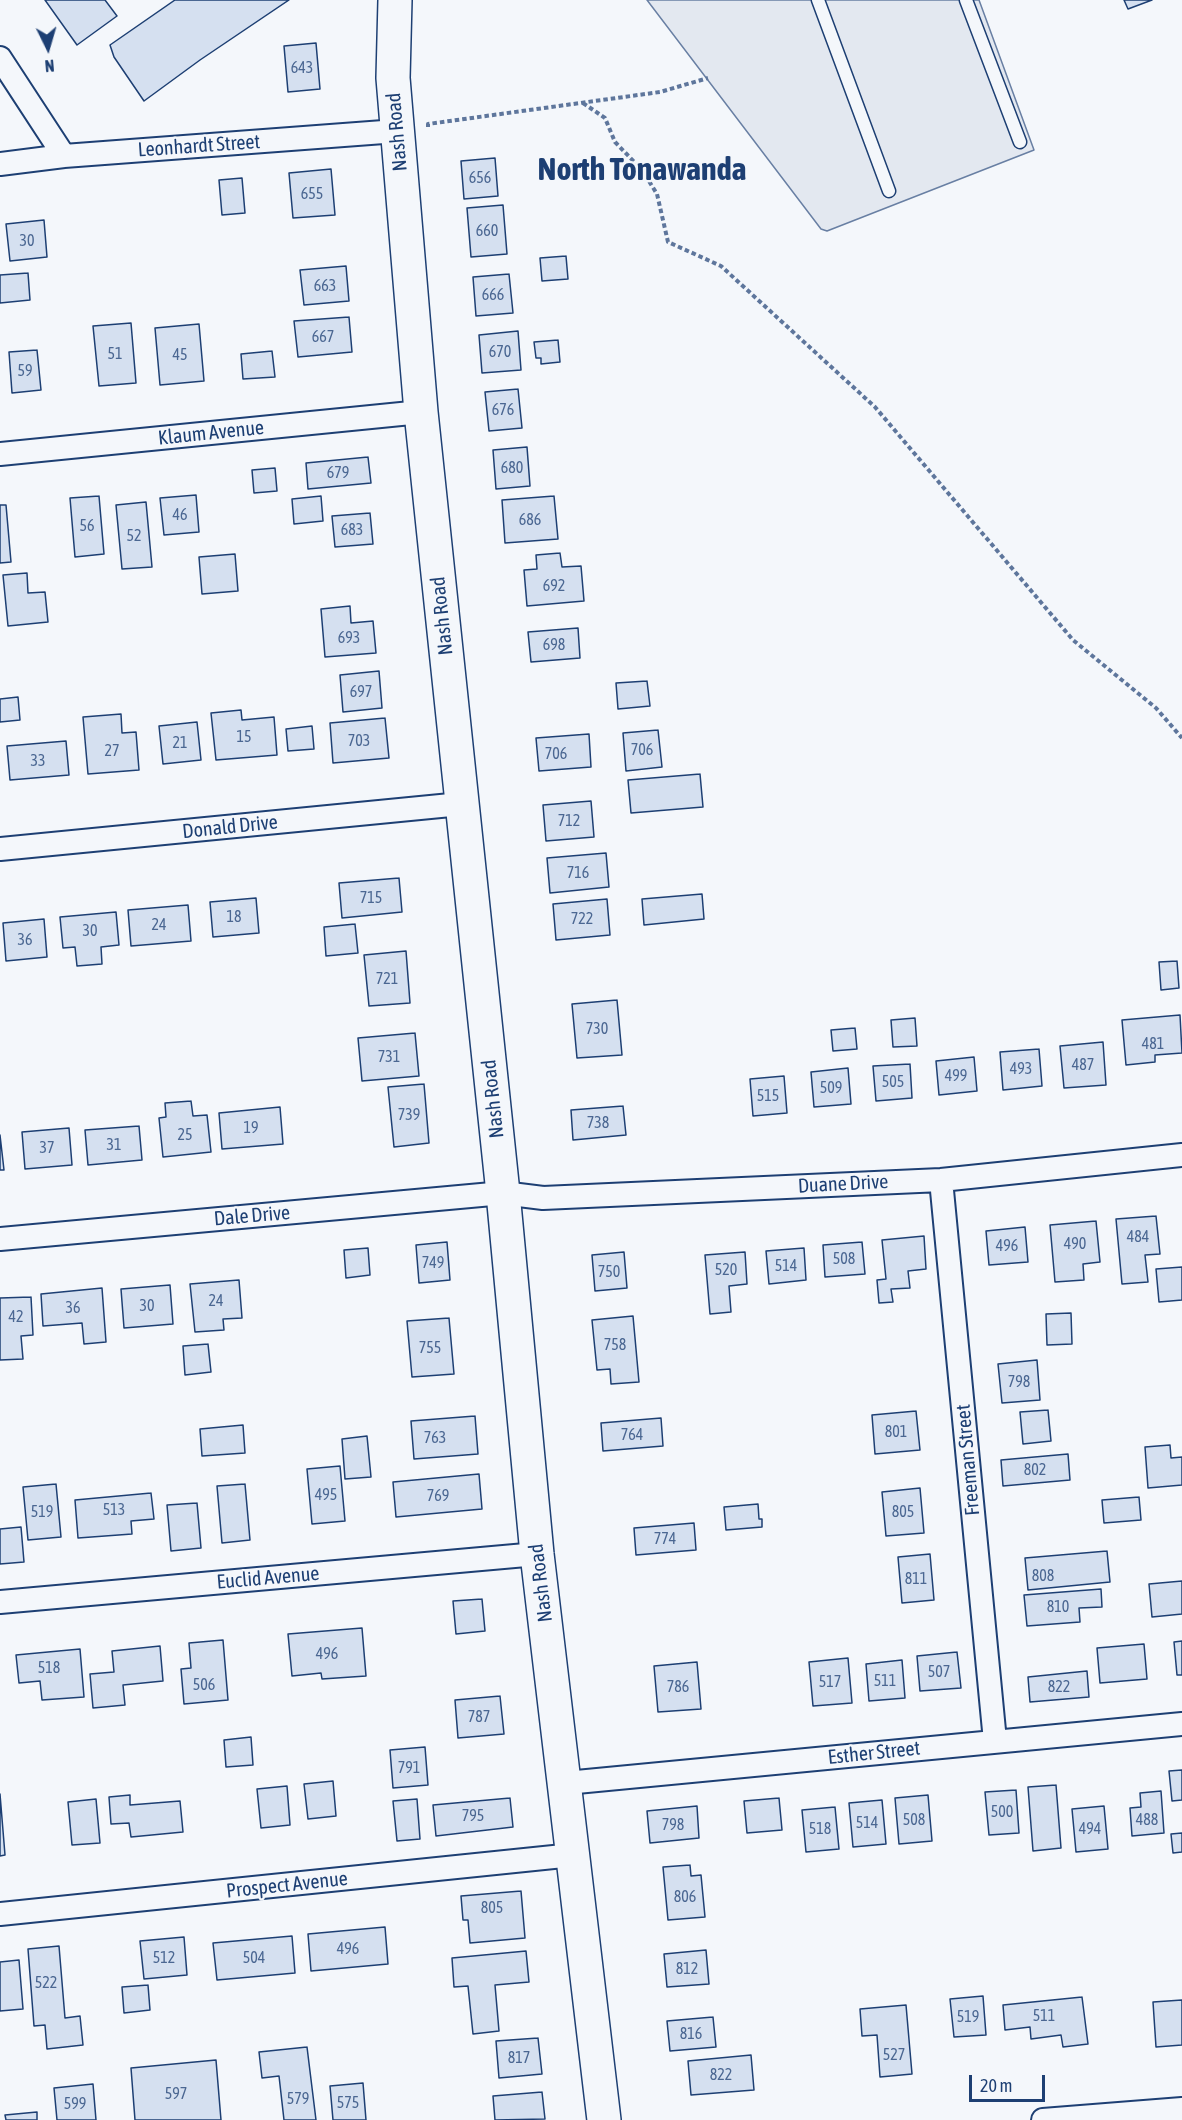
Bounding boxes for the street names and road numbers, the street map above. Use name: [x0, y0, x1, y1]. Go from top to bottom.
street label: Nash Road: [382, 92, 412, 172]
street label: Leonhardt Street: [137, 130, 261, 162]
street label: Klaum Avenue: [157, 415, 265, 451]
street label: Nash Road: [426, 576, 458, 656]
street label: Donald Drive: [181, 810, 279, 844]
street label: Nash Road: [477, 1059, 509, 1139]
street label: Duane Drive: [797, 1170, 889, 1198]
street label: Dale Drive: [213, 1201, 291, 1231]
street label: Freeman Street: [951, 1403, 985, 1517]
street label: Nash Road: [524, 1542, 558, 1624]
street label: Euclid Avenue: [216, 1562, 320, 1594]
street label: Esther Street: [827, 1736, 921, 1770]
street label: Prospect Avenue: [225, 1867, 349, 1903]

